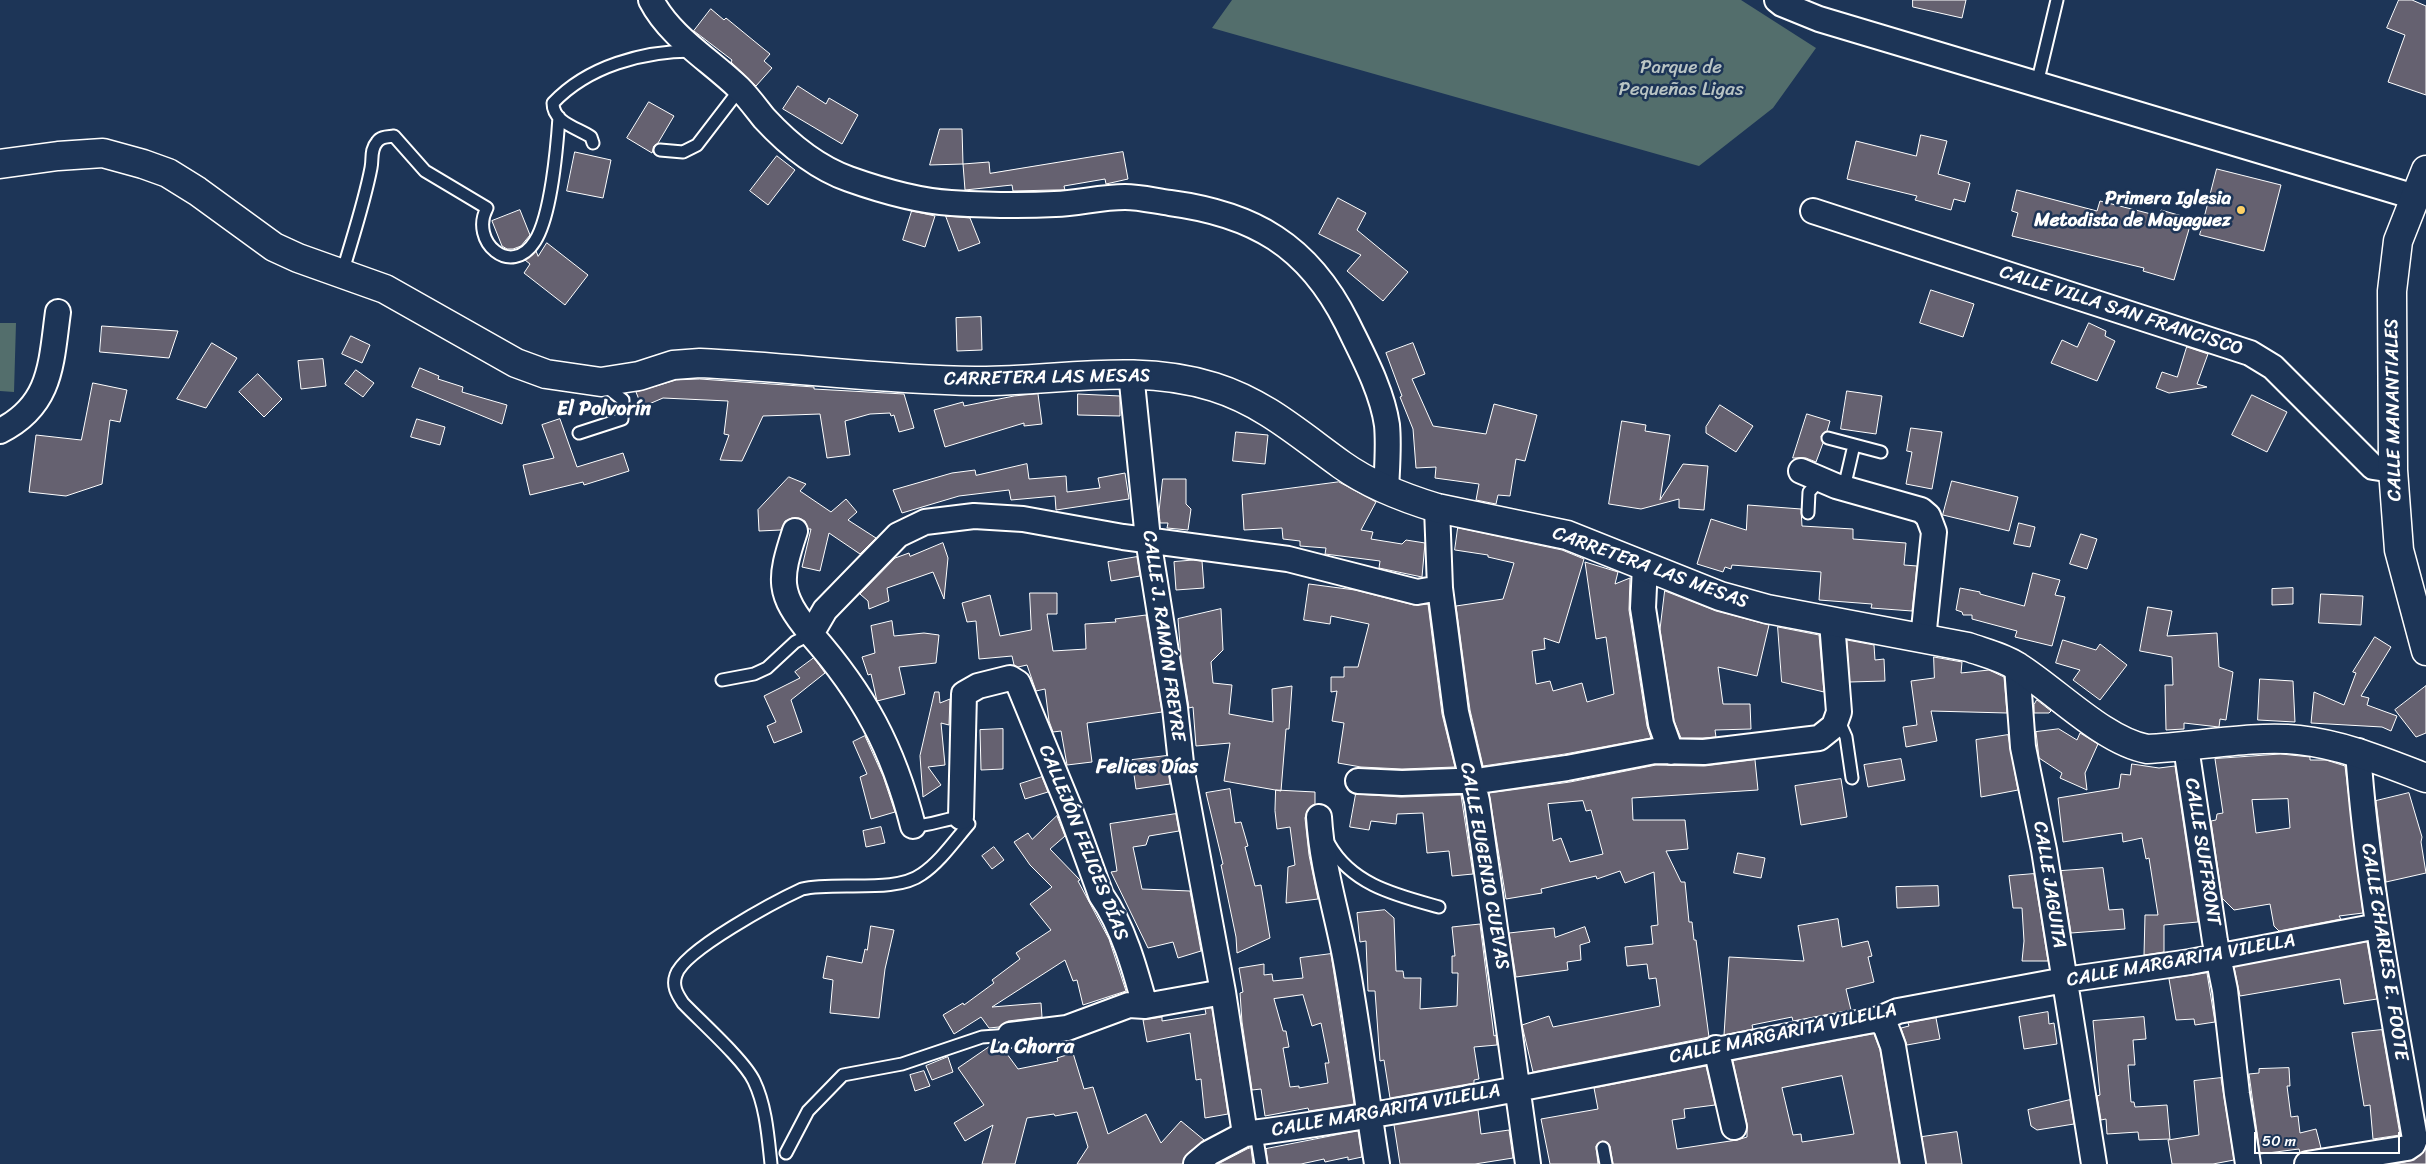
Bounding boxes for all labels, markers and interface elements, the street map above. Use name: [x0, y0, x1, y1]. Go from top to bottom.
park label: Parque de Pequeñas Ligas: [1618, 57, 1744, 101]
place label: Primera Iglesia Metodista de Mayaguez: [2034, 188, 2231, 232]
marker: Primera Iglesia Metodista de Mayaguez: [2235, 204, 2247, 216]
street label: CALLE VILLA SAN FRANCISCO: [1996, 261, 2246, 361]
street label: CALLE MANANTIALES: [2381, 318, 2407, 502]
street label: CARRETERA LAS MESAS: [944, 365, 1150, 391]
district label: El Polvorín: [557, 398, 651, 422]
street label: CARRETERA LAS MESAS: [1549, 522, 1751, 614]
street label: CALLE J. RAMÓN FREYRE: [1137, 529, 1189, 743]
street label: CALLEJÓN FELICES DÍAS: [1033, 742, 1133, 944]
district label: Felices Días: [1096, 756, 1198, 780]
street label: CALLE EUGENIO CUEVAS: [1455, 761, 1513, 971]
street label: CALLE SUFFRONT: [2179, 777, 2225, 927]
street label: CALLE JAGUITA: [2028, 820, 2070, 950]
street label: CALLE CHARLES E. FOOTE: [2356, 842, 2412, 1062]
street label: CALLE MARGARITA VILELLA: [2065, 930, 2297, 992]
street label: CALLE MARGARITA VILELLA: [1667, 999, 1899, 1069]
district label: La Chorra: [990, 1036, 1074, 1060]
street label: CALLE MARGARITA VILELLA: [1270, 1080, 1502, 1142]
scale bar: [2256, 1122, 2402, 1154]
text: 50 m: [2262, 1128, 2296, 1154]

